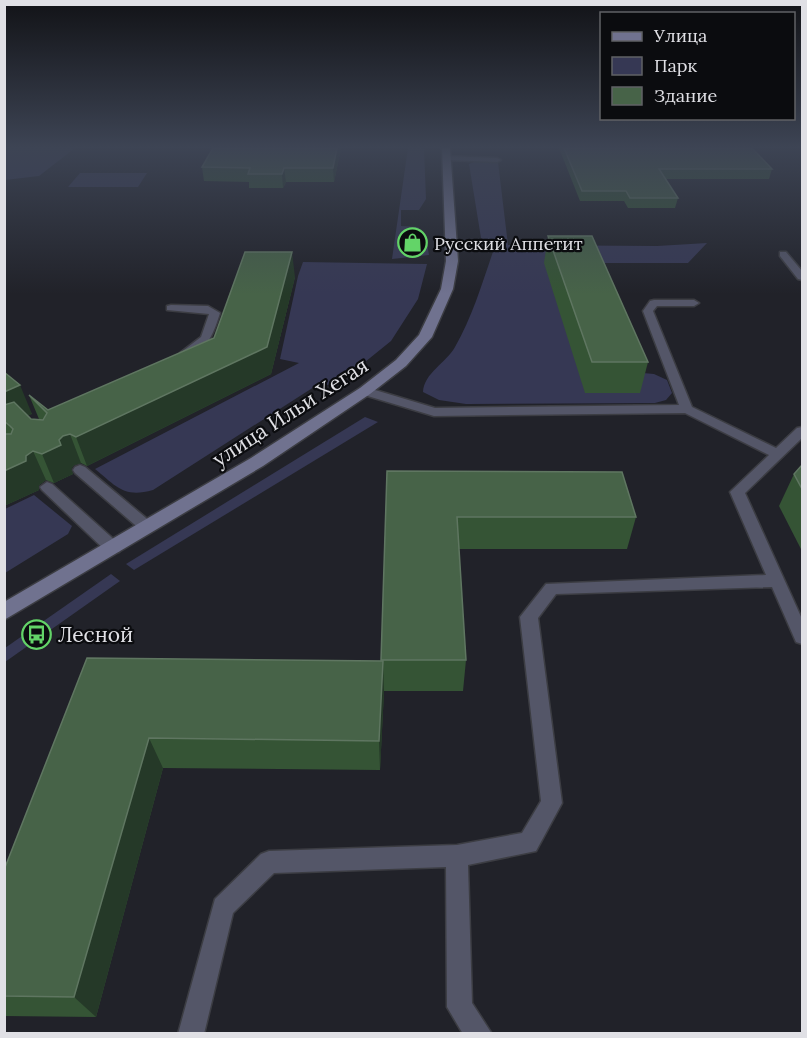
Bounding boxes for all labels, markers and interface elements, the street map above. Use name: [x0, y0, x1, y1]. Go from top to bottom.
legend: [600, 12, 795, 120]
text: Улица: [653, 24, 707, 47]
text: Парк: [654, 54, 698, 77]
text: Здание: [654, 84, 717, 107]
shop icon: Русский Аппетит: [397, 227, 429, 259]
place label: Русский Аппетит: [434, 232, 583, 255]
street label: улица Ильи Хегая: [207, 351, 373, 473]
bus stop icon: Лесной: [21, 618, 53, 650]
place label: Лесной: [58, 621, 133, 648]

